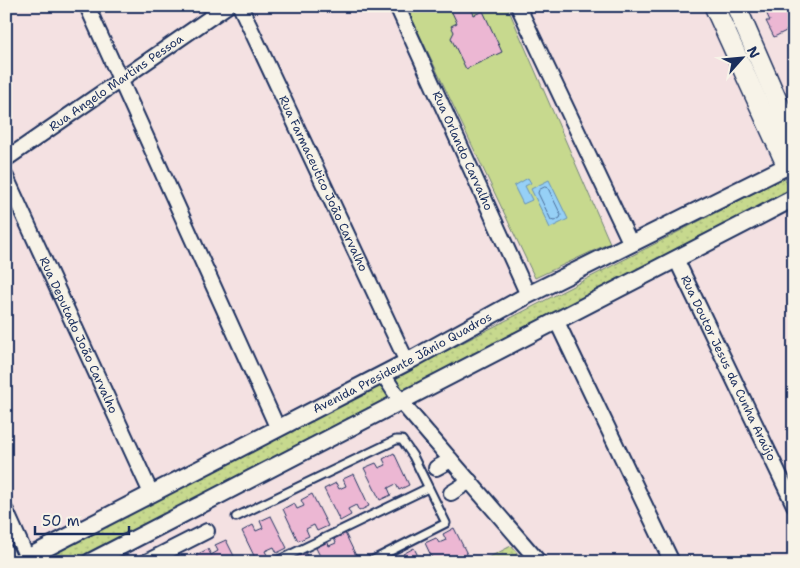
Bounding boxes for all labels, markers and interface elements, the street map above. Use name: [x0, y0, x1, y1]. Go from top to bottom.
street label: Rua Angelo Martins Pessoa: [46, 30, 187, 135]
north arrow: [718, 32, 768, 82]
text: N: [743, 43, 764, 61]
street label: Rua Orlando Carvalho: [429, 89, 497, 213]
street label: Rua Farmaceutico João Carvalho: [275, 93, 371, 274]
street label: Rua Deputado João Carvalho: [36, 254, 121, 416]
street label: Rua Doutor Jesus da Cunha Araújo: [677, 273, 780, 463]
street label: Avenida Presidente Jânio Quadros: [310, 309, 495, 417]
scale bar: [35, 503, 129, 535]
text: 50 m: [42, 511, 80, 531]

